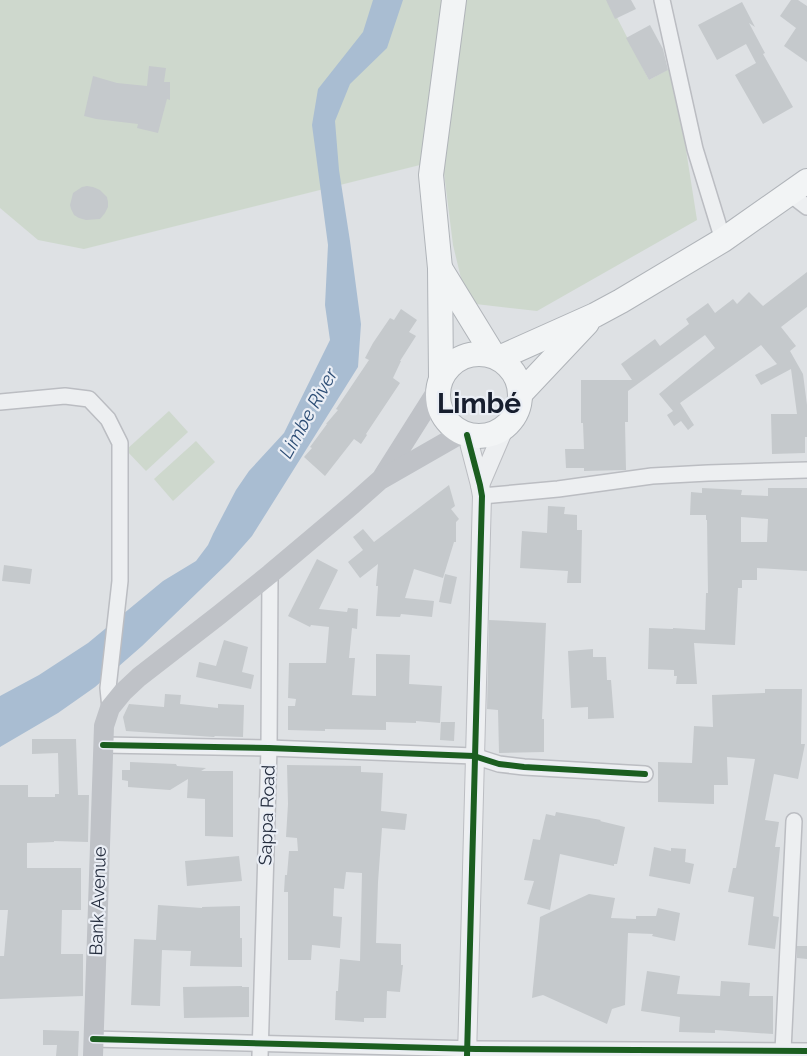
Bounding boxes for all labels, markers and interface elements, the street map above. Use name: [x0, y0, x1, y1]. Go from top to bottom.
water label: Limbe River: [274, 363, 342, 462]
district label: Limbé: [437, 387, 521, 420]
street label: Sappa Road: [254, 764, 279, 866]
street label: Bank Avenue: [85, 846, 110, 956]

